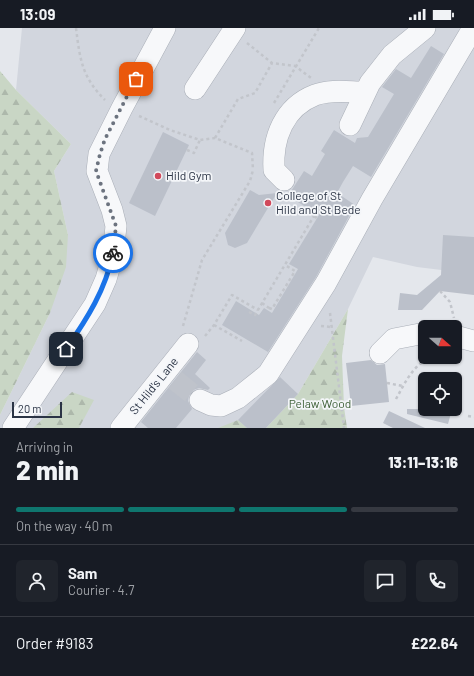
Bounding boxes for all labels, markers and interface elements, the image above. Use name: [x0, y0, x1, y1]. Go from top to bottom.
text: 13:09: [20, 5, 55, 23]
pin: [119, 62, 153, 96]
icon: bag: [125, 68, 147, 90]
place label: Hild Gym: [166, 168, 212, 182]
marker: Hild Gym: [153, 171, 163, 181]
place label: College of St Hild and St Bede: [276, 188, 361, 216]
marker: College of St Hild and St Bede: [263, 198, 273, 208]
courier: [93, 233, 133, 273]
icon: bike: [102, 242, 124, 264]
north arrow: [418, 320, 462, 364]
map controls: [418, 320, 462, 416]
pin: [49, 332, 83, 366]
icon: home: [55, 338, 77, 360]
street label: St Hild's Lane: [126, 354, 180, 417]
button: locate: [418, 372, 462, 416]
park label: Pelaw Wood: [289, 396, 351, 410]
scale bar: [12, 400, 62, 419]
text: 20 m: [18, 402, 41, 415]
text: Arriving in: [16, 439, 73, 455]
text: 13:11–13:16: [388, 453, 458, 471]
text: 2 min: [16, 454, 79, 485]
text: On the way · 40 m: [16, 518, 112, 534]
button: person: [16, 560, 58, 602]
button: chat: [364, 560, 406, 602]
button: phone: [416, 560, 458, 602]
text: Sam: [68, 564, 97, 582]
text: Courier · 4.7: [68, 582, 135, 598]
text: Order #9183: [16, 634, 94, 652]
text: £22.64: [411, 634, 458, 652]

